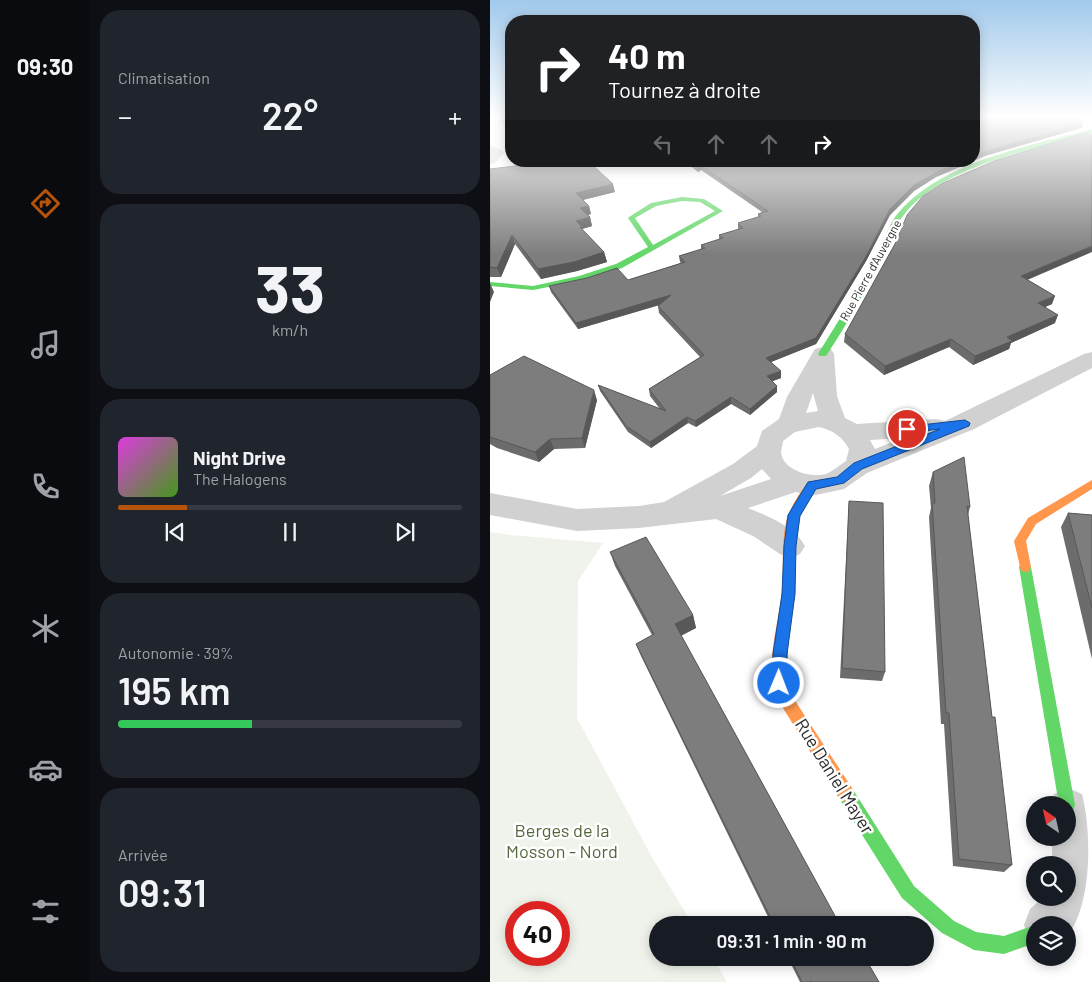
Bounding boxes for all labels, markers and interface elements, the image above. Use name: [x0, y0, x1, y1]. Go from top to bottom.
text: 40 m: [608, 34, 685, 76]
icon: right: [525, 35, 590, 100]
text: 09:30: [17, 53, 73, 79]
text: Climatisation: [118, 68, 210, 87]
text: Tournez à droite: [608, 76, 761, 102]
text: 22°: [262, 92, 318, 138]
text: −: [118, 99, 132, 133]
text: +: [448, 99, 462, 133]
icon: left: [649, 130, 677, 158]
icon: ahead: [702, 130, 730, 158]
icon: ahead: [755, 130, 783, 158]
icon: right: [808, 130, 836, 158]
icon: directions: [28, 186, 63, 221]
street label: Rue Pierre d'Auvergne: [836, 217, 904, 323]
text: 33: [255, 248, 325, 326]
text: km/h: [272, 320, 308, 339]
icon: music: [28, 327, 63, 362]
pin: [886, 408, 928, 450]
icon: arrive: [893, 415, 921, 443]
text: Night Drive: [193, 446, 286, 469]
icon: phone: [28, 469, 63, 504]
text: The Halogens: [193, 469, 287, 488]
icon: previous: [161, 518, 189, 546]
icon: pause: [276, 518, 304, 546]
icon: next: [391, 518, 419, 546]
icon: climate: [28, 611, 63, 646]
text: Autonomie · 39%: [118, 643, 234, 662]
position arrow: [752, 656, 804, 708]
text: 195 km: [118, 667, 231, 713]
street label: Rue Daniel Mayer: [791, 714, 879, 838]
icon: car: [28, 752, 63, 787]
north arrow: [1026, 796, 1076, 846]
map controls: [1026, 796, 1076, 966]
park label: Berges de la Mosson - Nord: [506, 819, 618, 862]
text: Arrivée: [118, 845, 168, 864]
button: search: [1026, 856, 1076, 906]
text: 09:31: [118, 869, 207, 915]
icon: filters: [28, 894, 63, 929]
speed limit sign: 40: [505, 901, 570, 966]
button: layers: [1026, 916, 1076, 966]
text: 09:31 · 1 min · 90 m: [717, 929, 866, 952]

